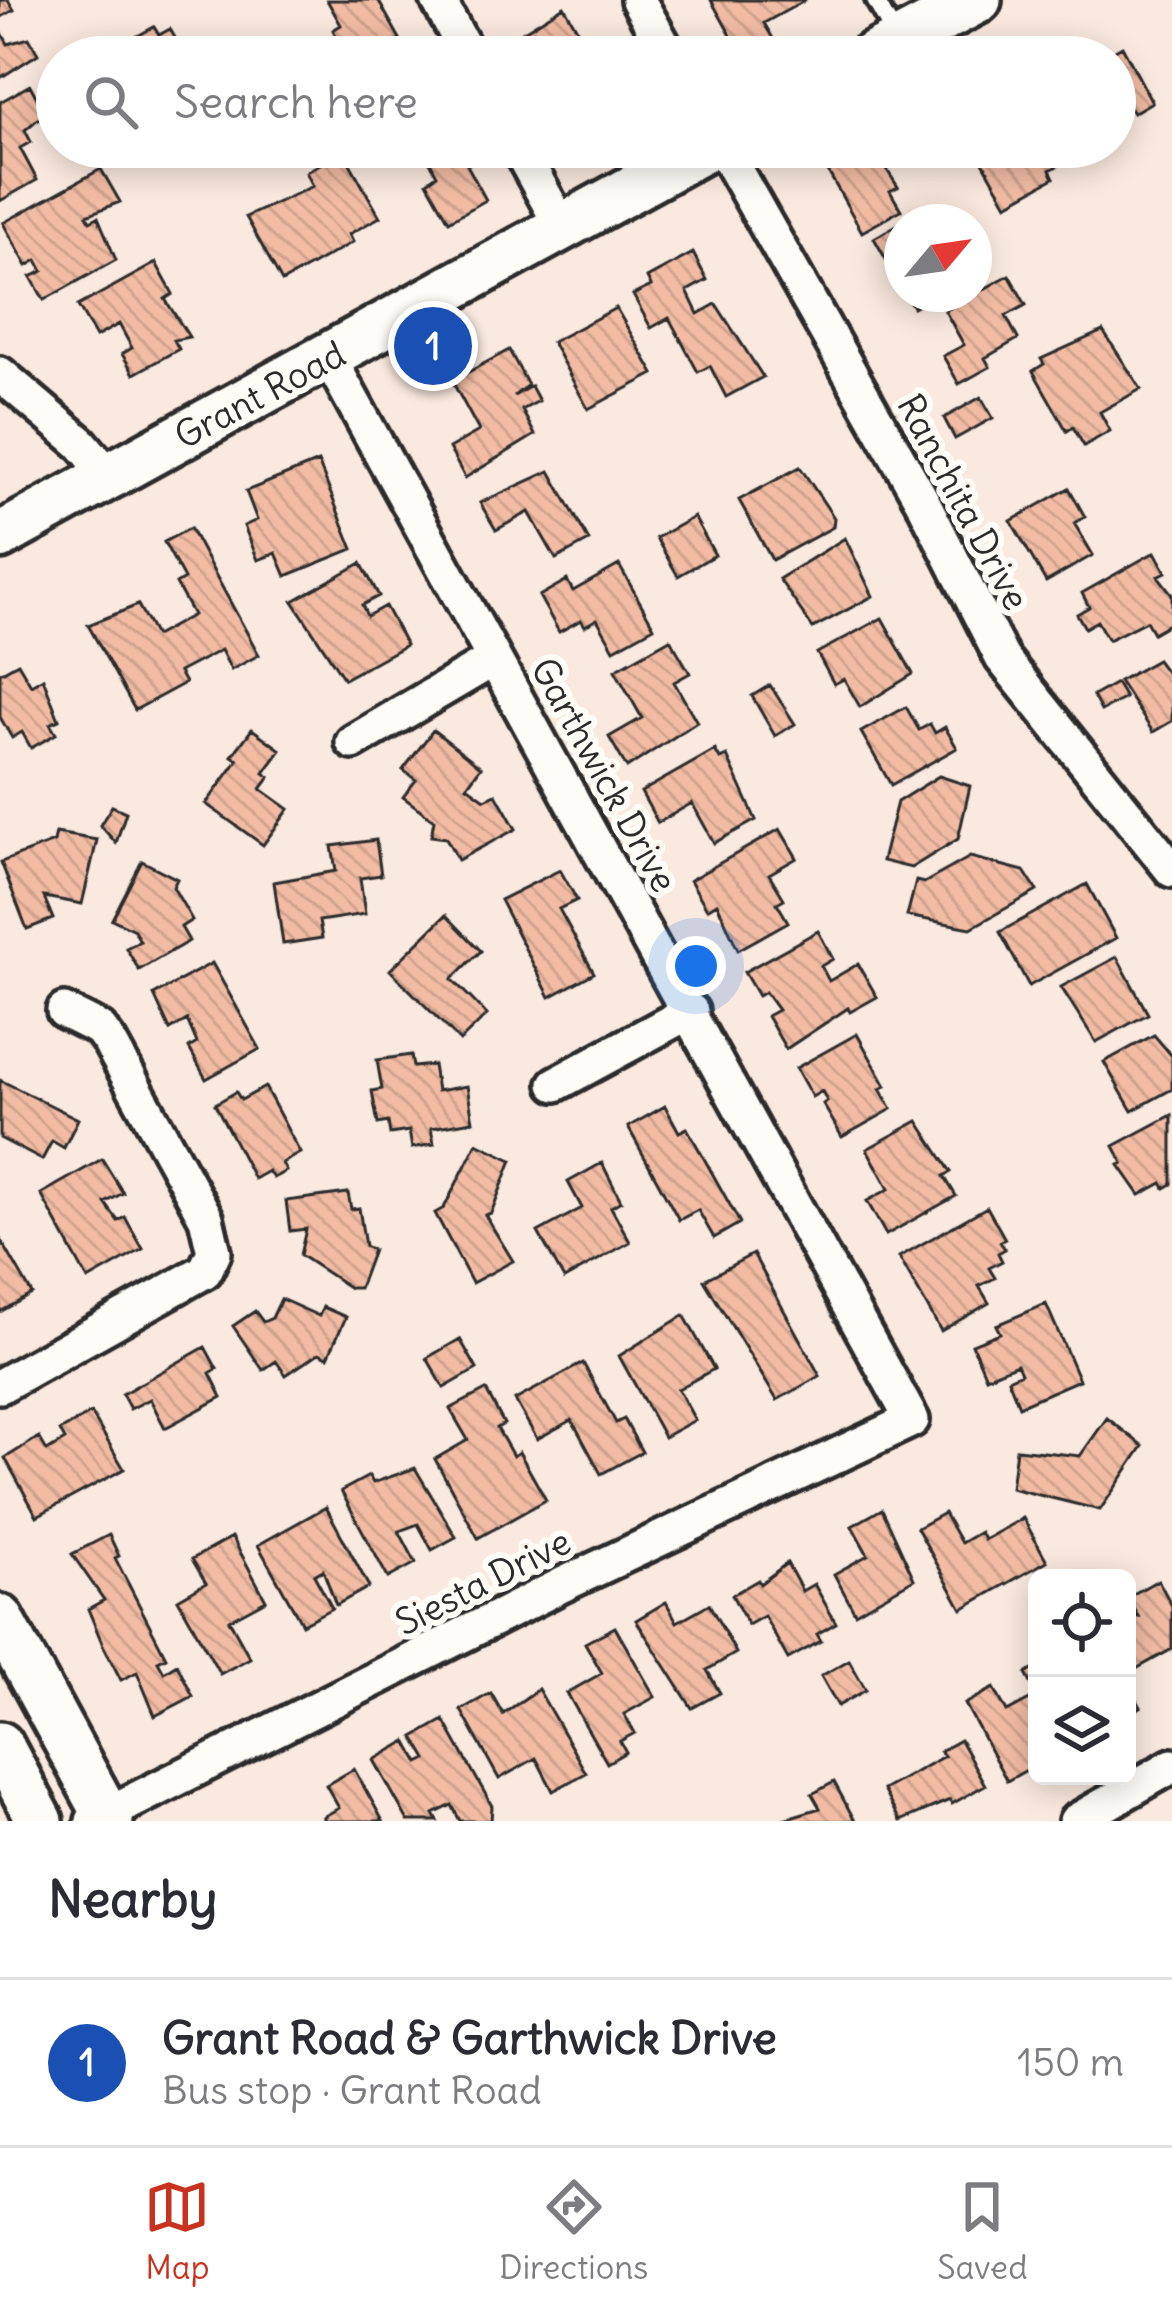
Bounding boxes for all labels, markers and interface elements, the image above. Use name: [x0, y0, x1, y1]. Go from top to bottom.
search box: [36, 36, 1136, 168]
icon: search: [78, 69, 144, 135]
text: Search here: [174, 74, 418, 130]
north arrow: [884, 204, 992, 312]
pin: 1: [394, 301, 472, 391]
street label: Grant Road: [167, 331, 353, 459]
street label: Ranchita Drive: [887, 387, 1039, 617]
street label: Garthwick Drive: [521, 650, 687, 900]
your location: [666, 936, 726, 996]
street label: Siesta Drive: [388, 1519, 578, 1645]
map controls: [1028, 1569, 1136, 1785]
button: locate: [1028, 1569, 1136, 1677]
button: layers: [1028, 1677, 1136, 1785]
text: Nearby: [48, 1867, 217, 1931]
text: Grant Road & Garthwick Drive: [162, 2010, 777, 2066]
text: 1: [79, 2038, 95, 2087]
text: 150 m: [1017, 2038, 1124, 2087]
text: Bus stop · Grant Road: [162, 2066, 542, 2115]
tab: Map: [144, 2174, 210, 2288]
tab: Directions: [499, 2174, 648, 2288]
tab: Saved: [937, 2174, 1028, 2288]

